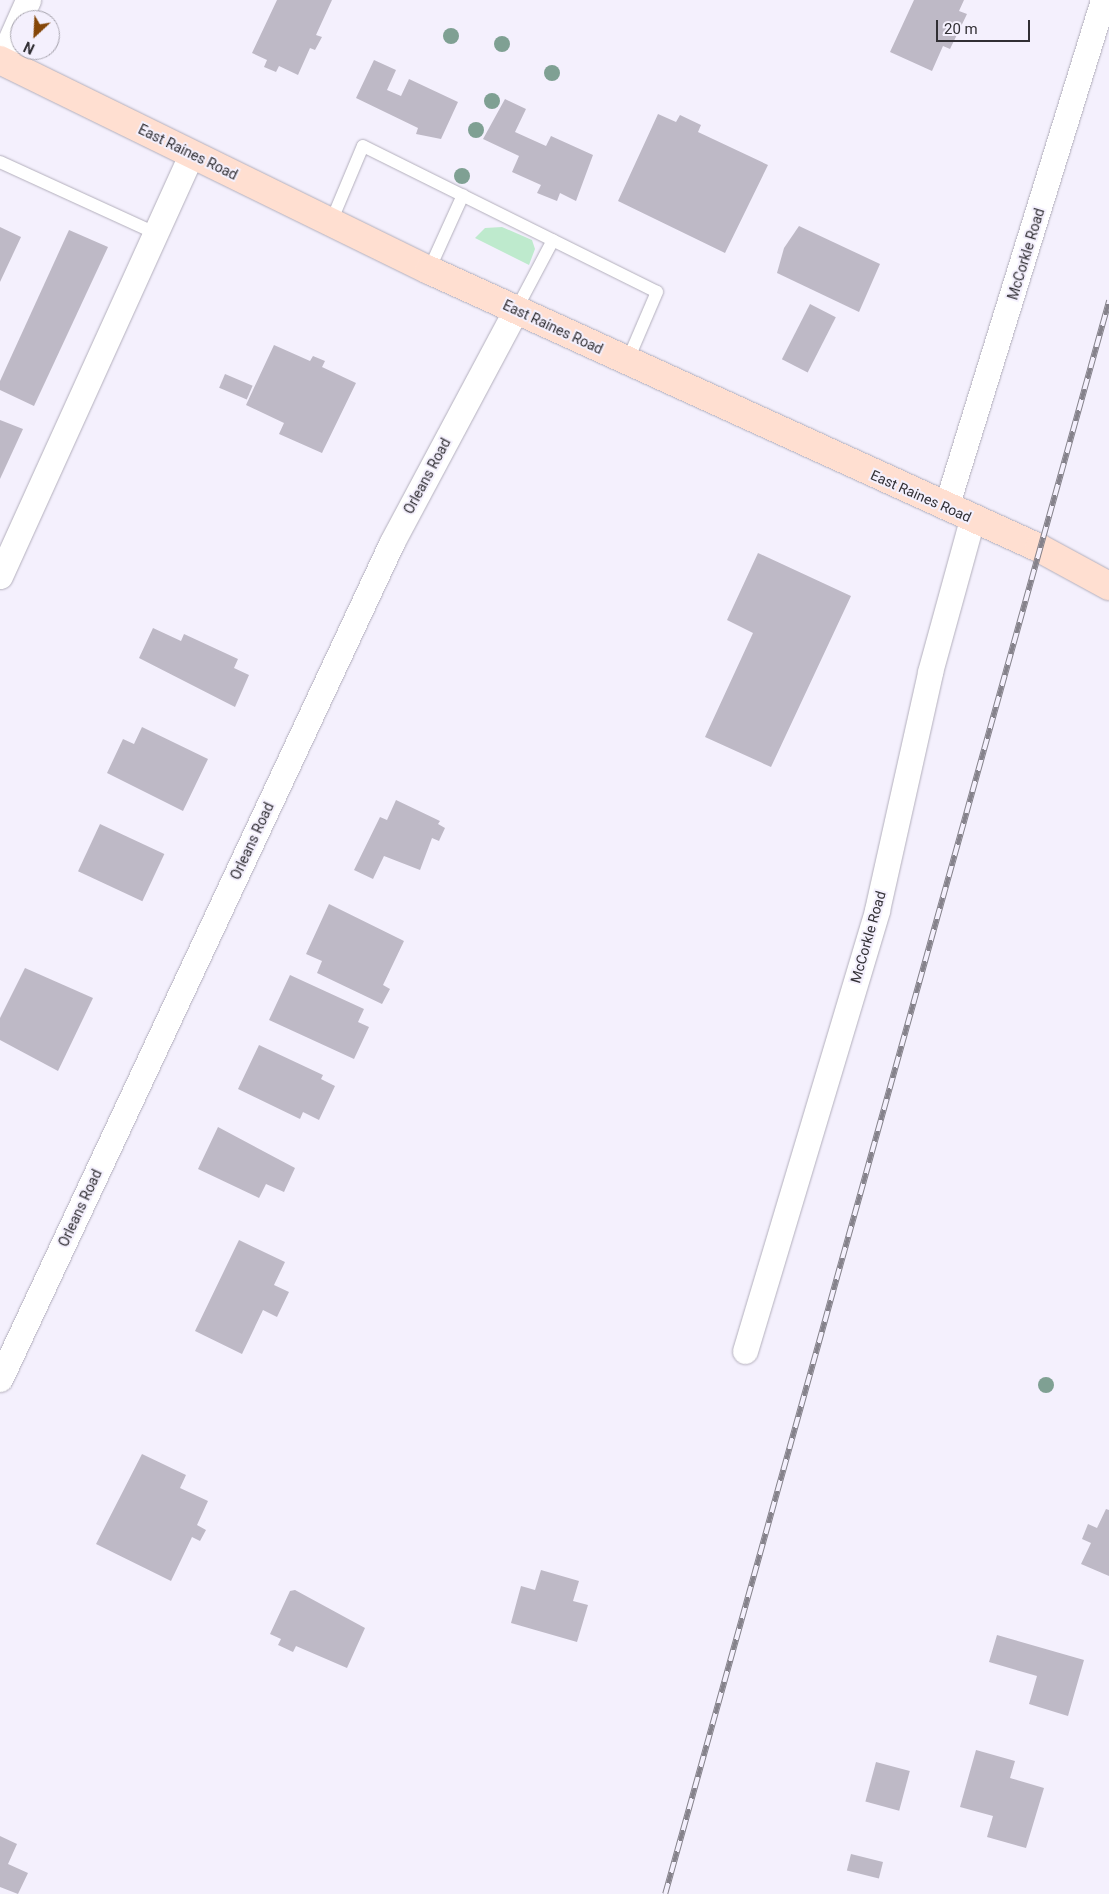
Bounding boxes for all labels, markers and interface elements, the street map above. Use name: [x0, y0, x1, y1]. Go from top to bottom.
north arrow: [10, 10, 60, 60]
scale bar: [939, 10, 1033, 42]
text: 20 m: [944, 20, 978, 38]
text: N: [21, 38, 37, 57]
street label: East Raines Road: [136, 121, 240, 183]
street label: McCorkle Road: [1004, 206, 1048, 302]
street label: East Raines Road: [500, 296, 606, 358]
street label: Orleans Road: [400, 435, 454, 517]
street label: East Raines Road: [868, 466, 974, 526]
street label: Orleans Road: [227, 800, 277, 882]
street label: McCorkle Road: [847, 889, 889, 985]
street label: Orleans Road: [55, 1167, 105, 1249]

